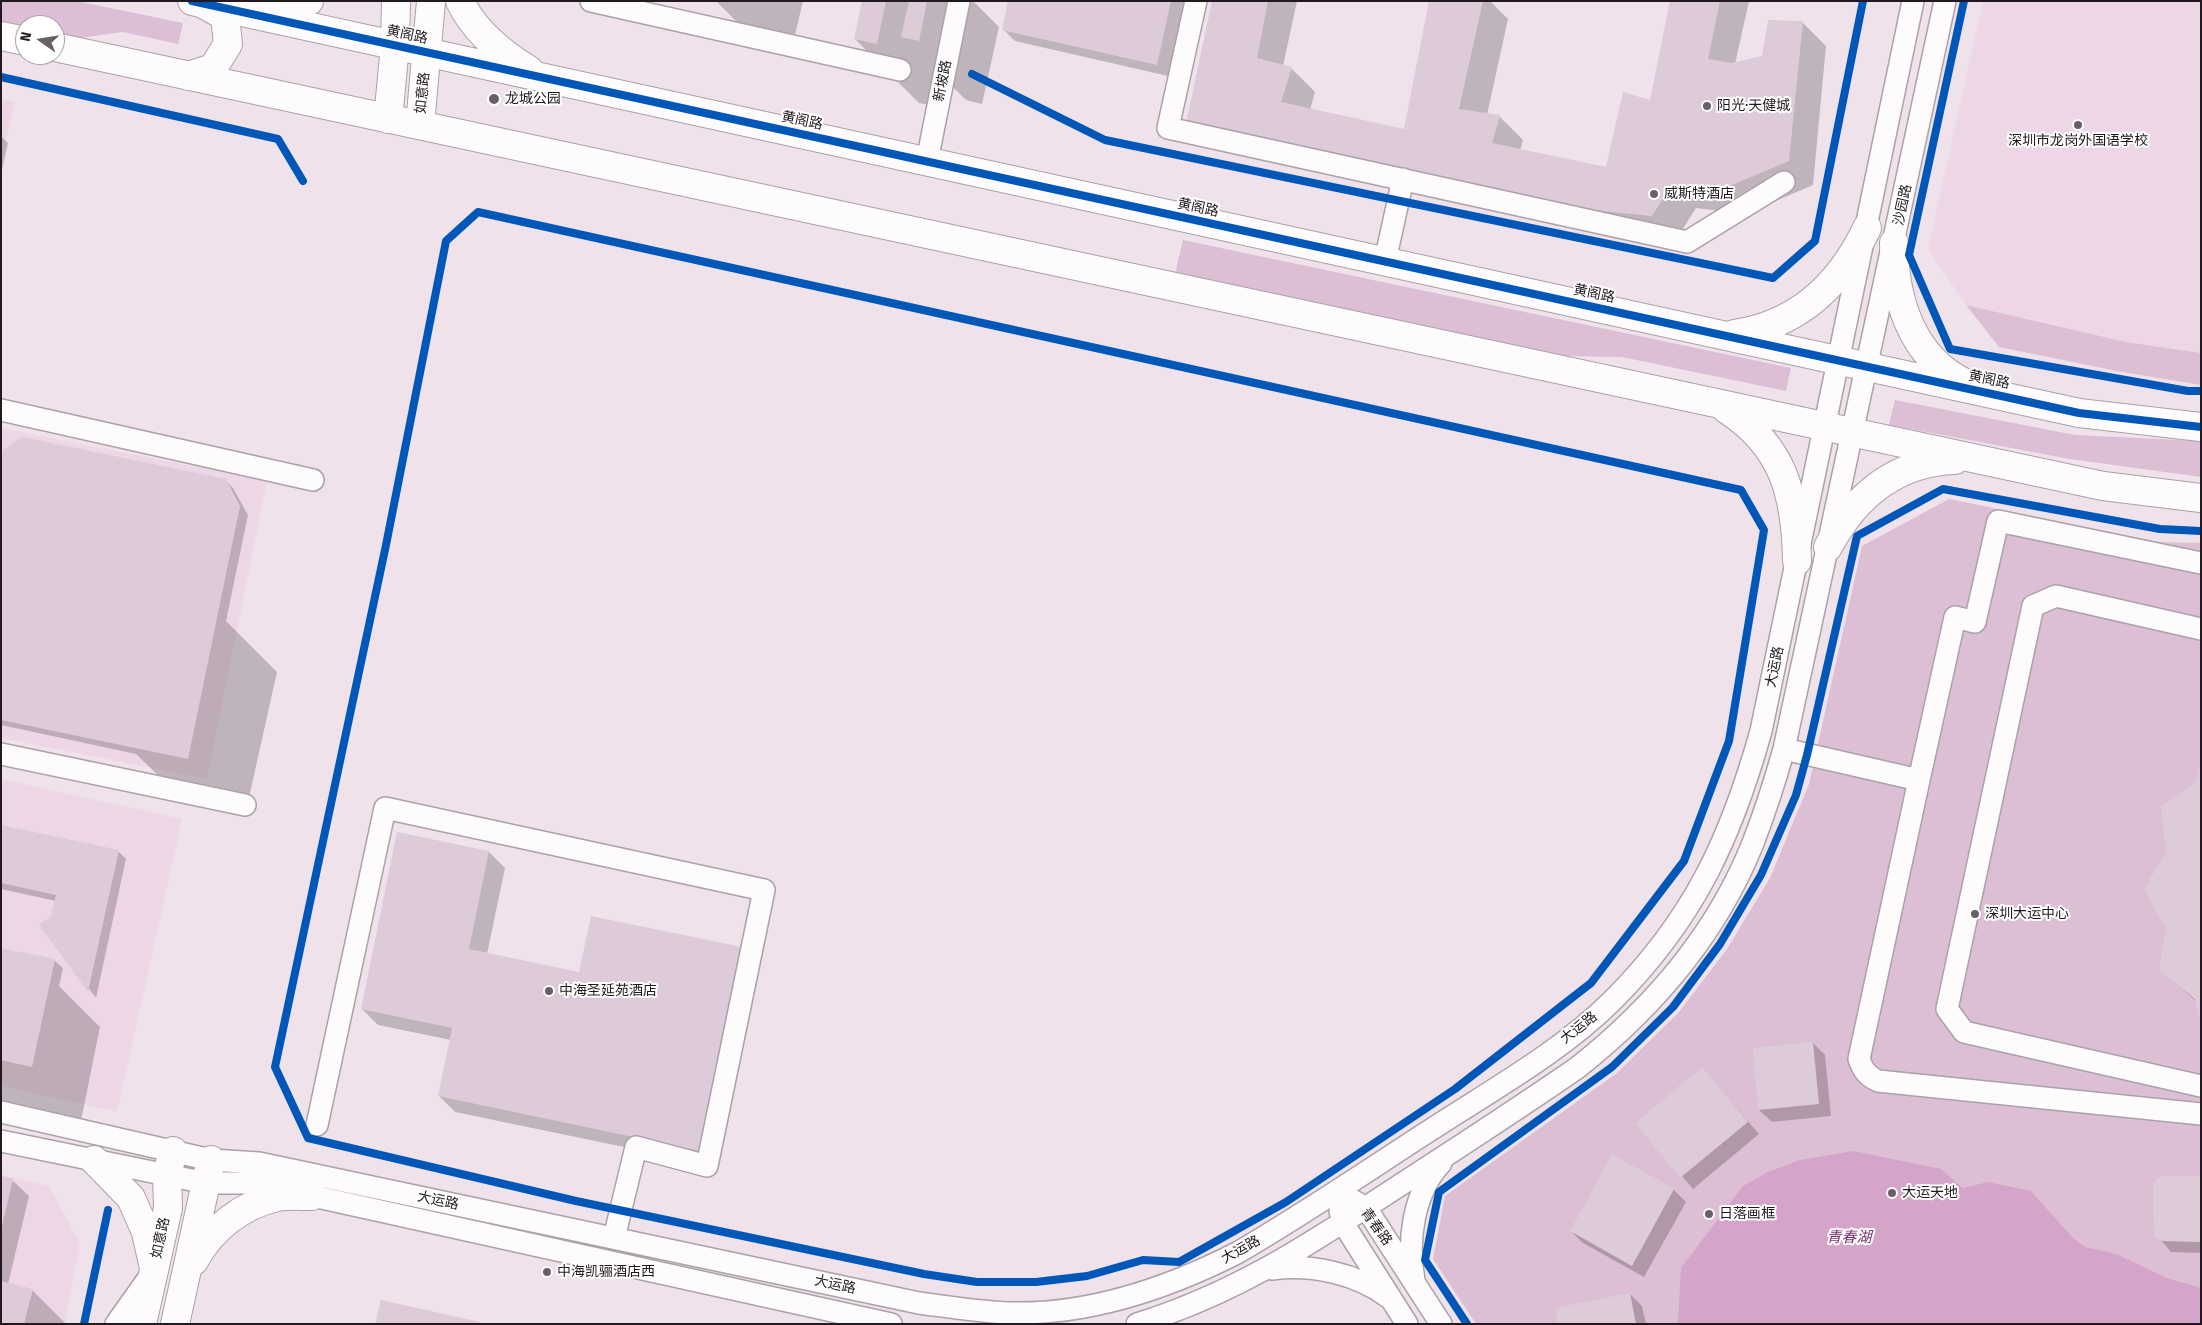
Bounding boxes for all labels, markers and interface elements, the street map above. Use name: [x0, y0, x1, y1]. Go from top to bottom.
north arrow: [15, 15, 65, 65]
street label: 黄阁路: [385, 22, 429, 48]
text: N: [17, 30, 35, 43]
street label: 新坡路: [931, 59, 955, 103]
street label: 如意路: [412, 71, 434, 115]
place label: 龙城公园: [505, 91, 561, 107]
marker: 龙城公园: [487, 92, 501, 106]
place label: 阳光·天健城: [1717, 98, 1790, 114]
marker: 阳光·天健城: [1701, 100, 1713, 112]
street label: 黄阁路: [780, 108, 824, 134]
marker: 深圳市龙岗外国语学校: [2072, 119, 2084, 131]
place label: 深圳市龙岗外国语学校: [2008, 133, 2148, 149]
street label: 沙园路: [1890, 183, 1916, 227]
place label: 威斯特酒店: [1664, 186, 1734, 202]
marker: 威斯特酒店: [1648, 188, 1660, 200]
street label: 黄阁路: [1176, 195, 1220, 221]
street label: 黄阁路: [1572, 281, 1616, 307]
street label: 黄阁路: [1967, 367, 2011, 393]
street label: 大运路: [1762, 645, 1788, 689]
place label: 深圳大运中心: [1985, 906, 2069, 922]
marker: 深圳大运中心: [1969, 908, 1981, 920]
place label: 中海圣延苑酒店: [559, 983, 657, 999]
marker: 中海圣延苑酒店: [543, 985, 555, 997]
street label: 大运路: [1557, 1008, 1601, 1048]
place label: 大运天地: [1902, 1185, 1958, 1201]
marker: 大运天地: [1886, 1187, 1898, 1199]
street label: 大运路: [416, 1188, 460, 1214]
street label: 青春路: [1357, 1205, 1395, 1249]
place label: 日落画框: [1719, 1206, 1775, 1222]
marker: 日落画框: [1703, 1208, 1715, 1220]
street label: 如意路: [148, 1216, 174, 1260]
water label: 青春湖: [1827, 1229, 1871, 1247]
street label: 大运路: [1219, 1232, 1263, 1268]
place label: 中海凯骊酒店西: [557, 1264, 655, 1280]
marker: 中海凯骊酒店西: [541, 1266, 553, 1278]
street label: 大运路: [813, 1272, 857, 1298]

